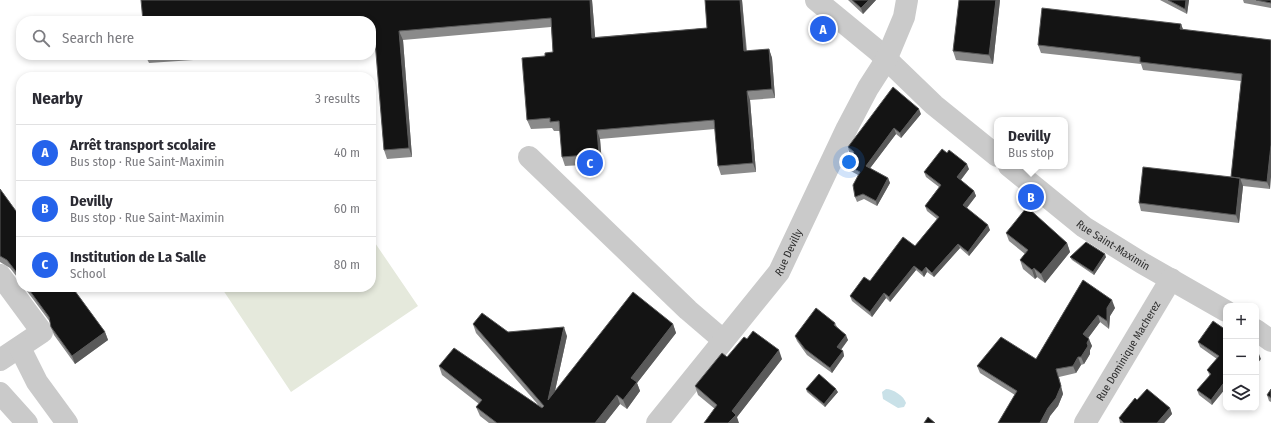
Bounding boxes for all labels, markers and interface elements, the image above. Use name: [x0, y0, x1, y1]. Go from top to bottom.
pin: A: [810, 14, 836, 44]
search box: [16, 16, 376, 60]
icon: search: [30, 27, 52, 49]
text: Search here: [62, 29, 134, 47]
text: Nearby: [32, 88, 83, 109]
text: 3 results: [315, 91, 360, 106]
popup: [994, 117, 1068, 169]
text: Devilly: [1008, 127, 1051, 145]
text: Arrêt transport scolaire: [70, 136, 216, 154]
text: A: [41, 145, 49, 160]
text: 40 m: [334, 145, 360, 160]
text: Bus stop: [1008, 145, 1054, 160]
pin: C: [577, 148, 603, 178]
your location: [839, 152, 859, 172]
text: Bus stop · Rue Saint-Maximin: [70, 154, 224, 169]
pin: B: [1018, 182, 1044, 212]
text: Devilly: [70, 192, 113, 210]
text: B: [41, 201, 49, 216]
text: 60 m: [334, 201, 360, 216]
text: Bus stop · Rue Saint-Maximin: [70, 210, 224, 225]
street label: Rue Saint-Maximin: [1073, 217, 1152, 273]
street label: Rue Devilly: [772, 227, 805, 279]
text: Institution de La Salle: [70, 248, 206, 266]
text: C: [42, 257, 48, 272]
text: 80 m: [334, 257, 360, 272]
text: School: [70, 266, 106, 281]
street label: Rue Dominique Macherez: [1094, 298, 1164, 403]
map controls: [1223, 303, 1259, 411]
button: +: [1223, 303, 1259, 339]
button: −: [1223, 339, 1259, 375]
button: layers: [1223, 375, 1259, 411]

